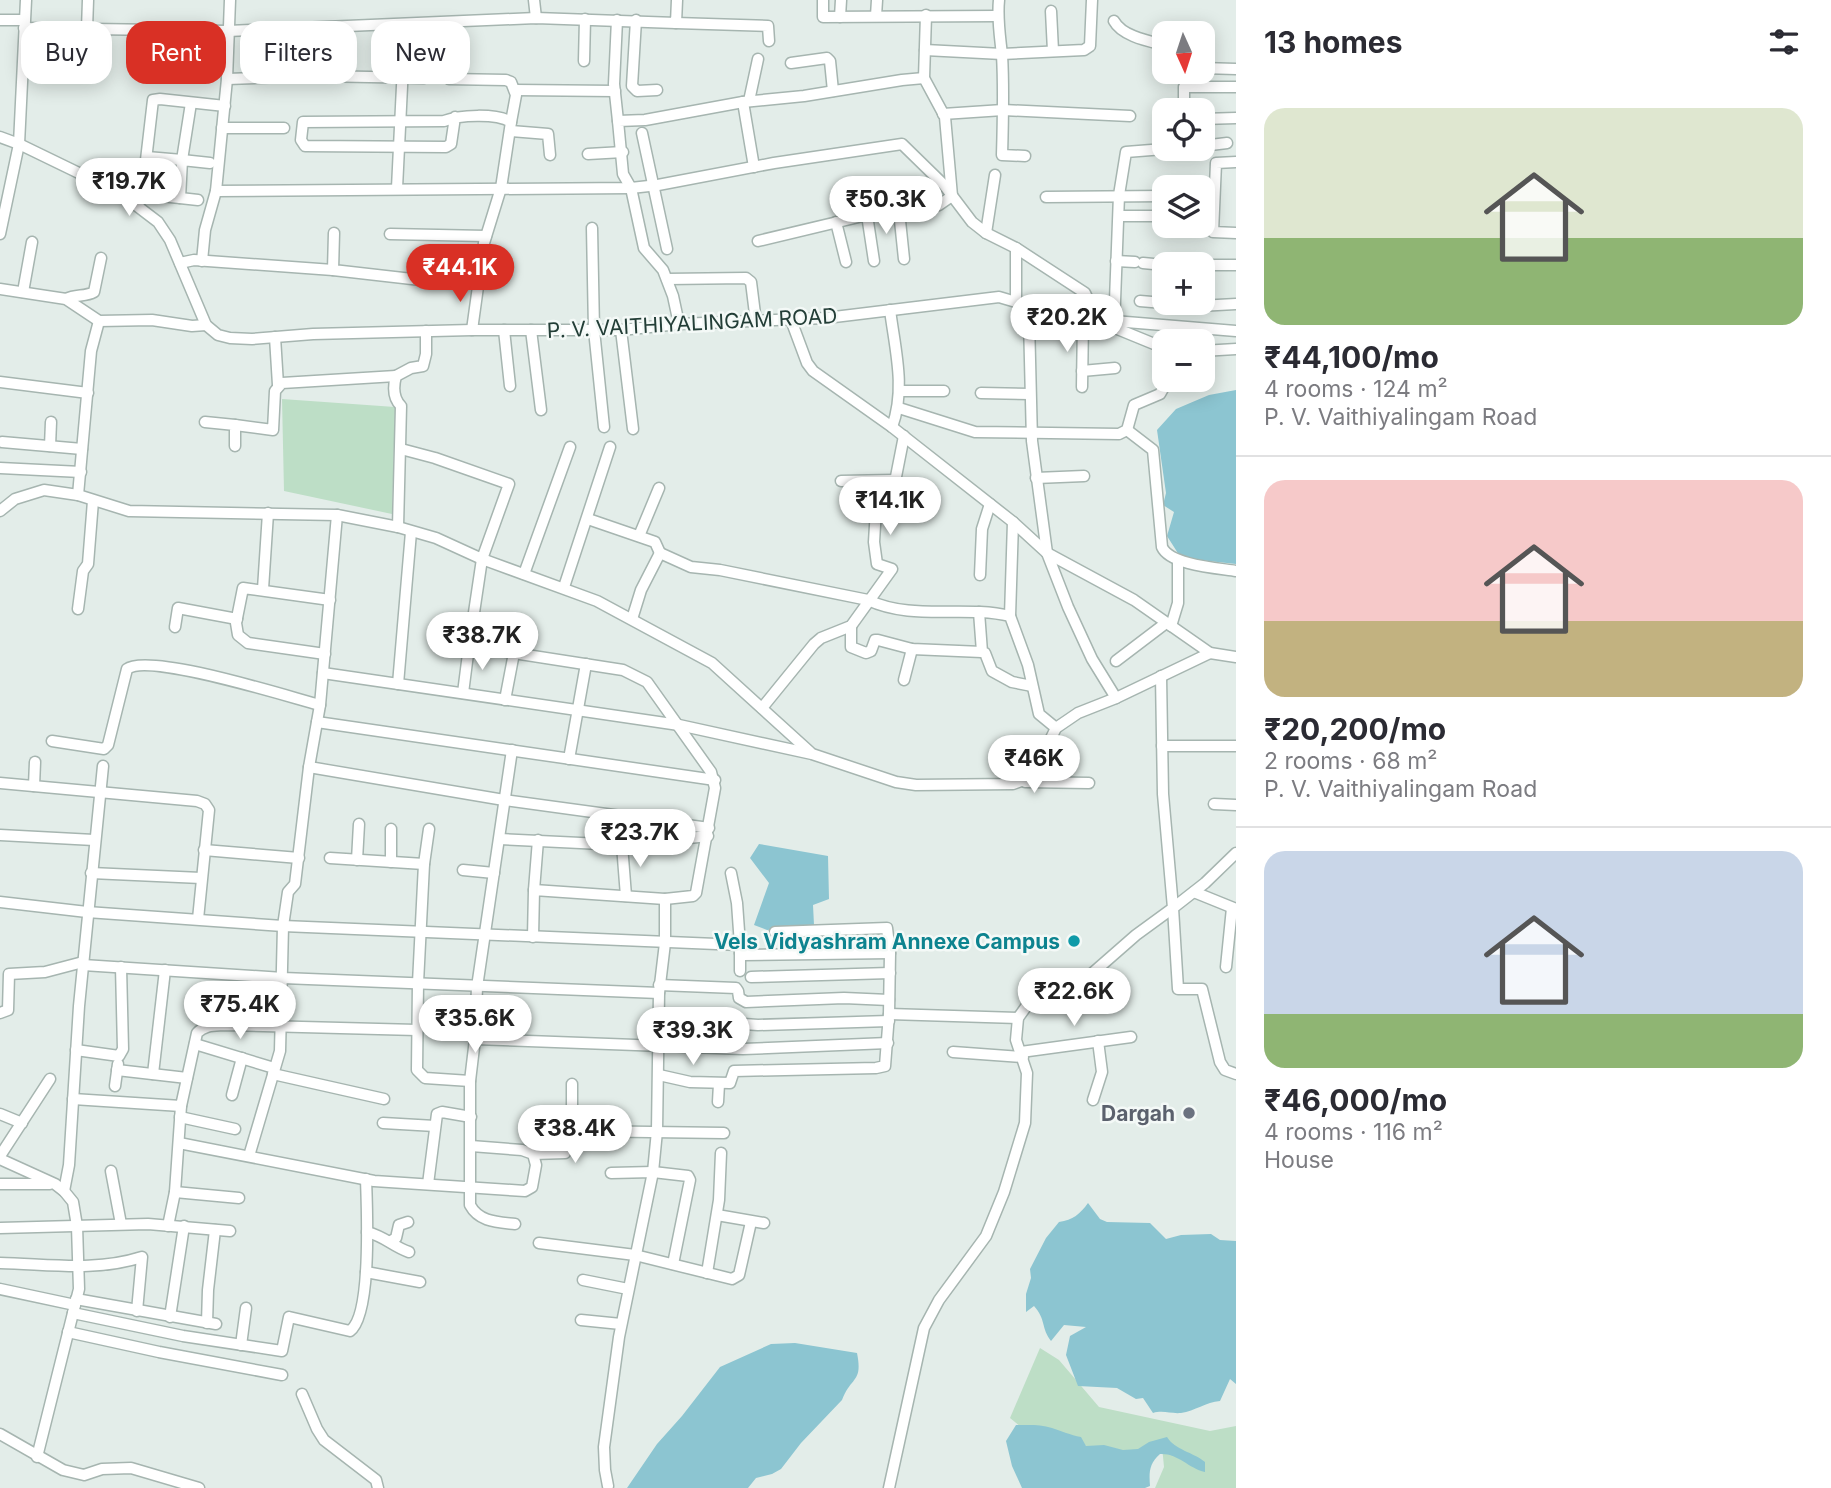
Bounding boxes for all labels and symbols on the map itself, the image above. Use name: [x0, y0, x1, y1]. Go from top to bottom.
north arrow: [1152, 21, 1214, 84]
pin: ₹19.7K: [72, 158, 186, 218]
pin: ₹50.3K: [829, 176, 943, 236]
pin: ₹44.1K: [403, 244, 517, 304]
pin: ₹20.2K: [1010, 294, 1124, 354]
street label: P. V. VAITHIYALINGAM ROAD: [546, 303, 838, 343]
pin: ₹14.1K: [833, 477, 947, 537]
pin: ₹38.7K: [425, 612, 539, 672]
pin: ₹46K: [993, 736, 1075, 795]
pin: ₹23.7K: [583, 810, 697, 869]
place label: Vels Vidyashram Annexe Campus: [714, 929, 1060, 954]
marker: Vels Vidyashram Annexe Campus: [1066, 933, 1082, 949]
pin: ₹22.6K: [1017, 968, 1131, 1028]
pin: ₹75.4K: [183, 982, 297, 1041]
pin: ₹35.6K: [418, 996, 532, 1055]
pin: ₹39.3K: [636, 1007, 750, 1067]
place label: Dargah: [1101, 1101, 1175, 1126]
marker: Dargah: [1181, 1105, 1197, 1121]
pin: ₹38.4K: [518, 1106, 632, 1165]

